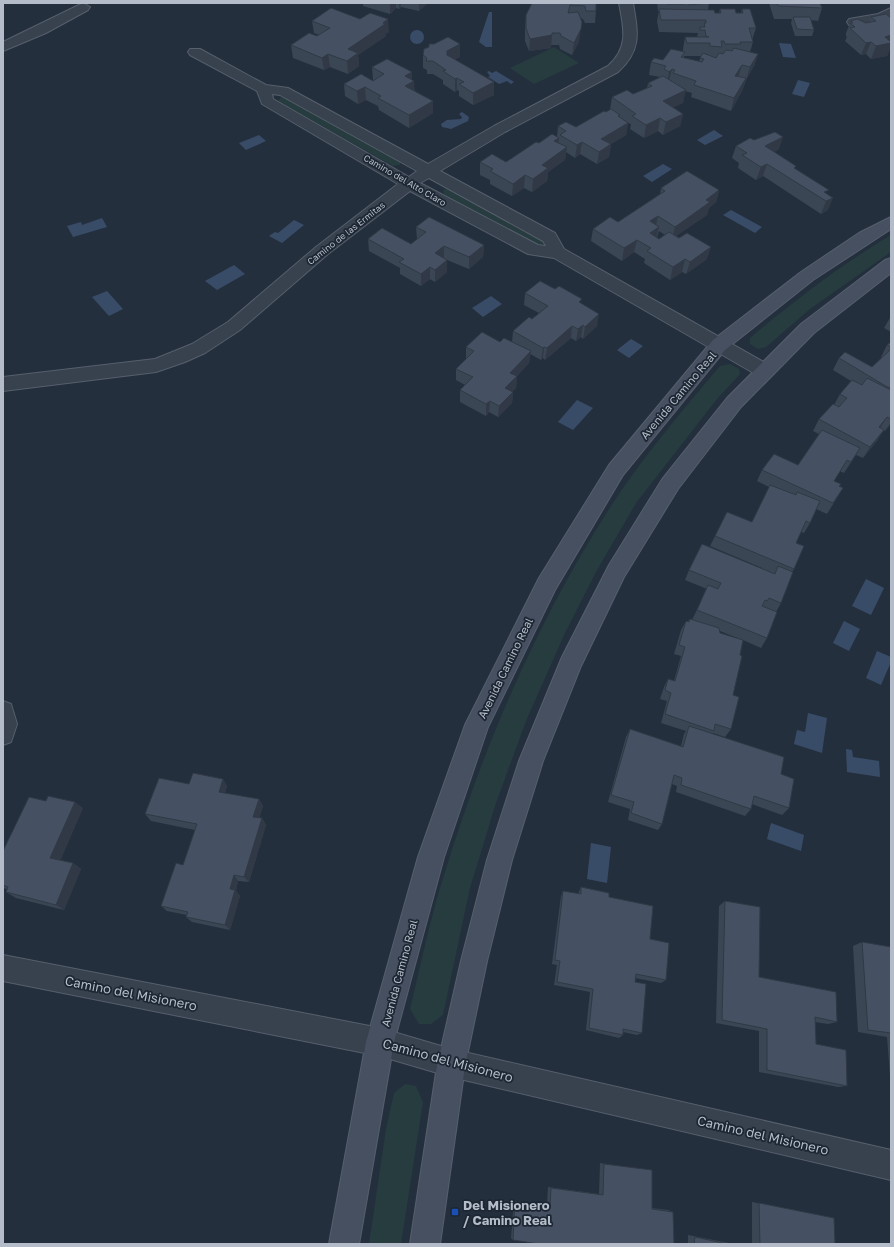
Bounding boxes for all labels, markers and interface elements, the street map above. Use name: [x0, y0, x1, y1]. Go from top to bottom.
street label: Camino del Alto Claro: [362, 152, 448, 208]
street label: Camino de las Ermitas: [305, 199, 387, 267]
street label: Avenida Camino Real: [638, 348, 719, 441]
street label: Avenida Camino Real: [475, 615, 535, 720]
street label: Avenida Camino Real: [378, 918, 420, 1028]
street label: Camino del Misionero: [64, 972, 199, 1014]
street label: Camino del Misionero: [381, 1035, 515, 1085]
street label: Camino del Misionero: [696, 1112, 830, 1158]
place label: Del Misionero / Camino Real: [463, 1197, 552, 1228]
marker: Del Misionero / Camino Real: [450, 1207, 460, 1217]

